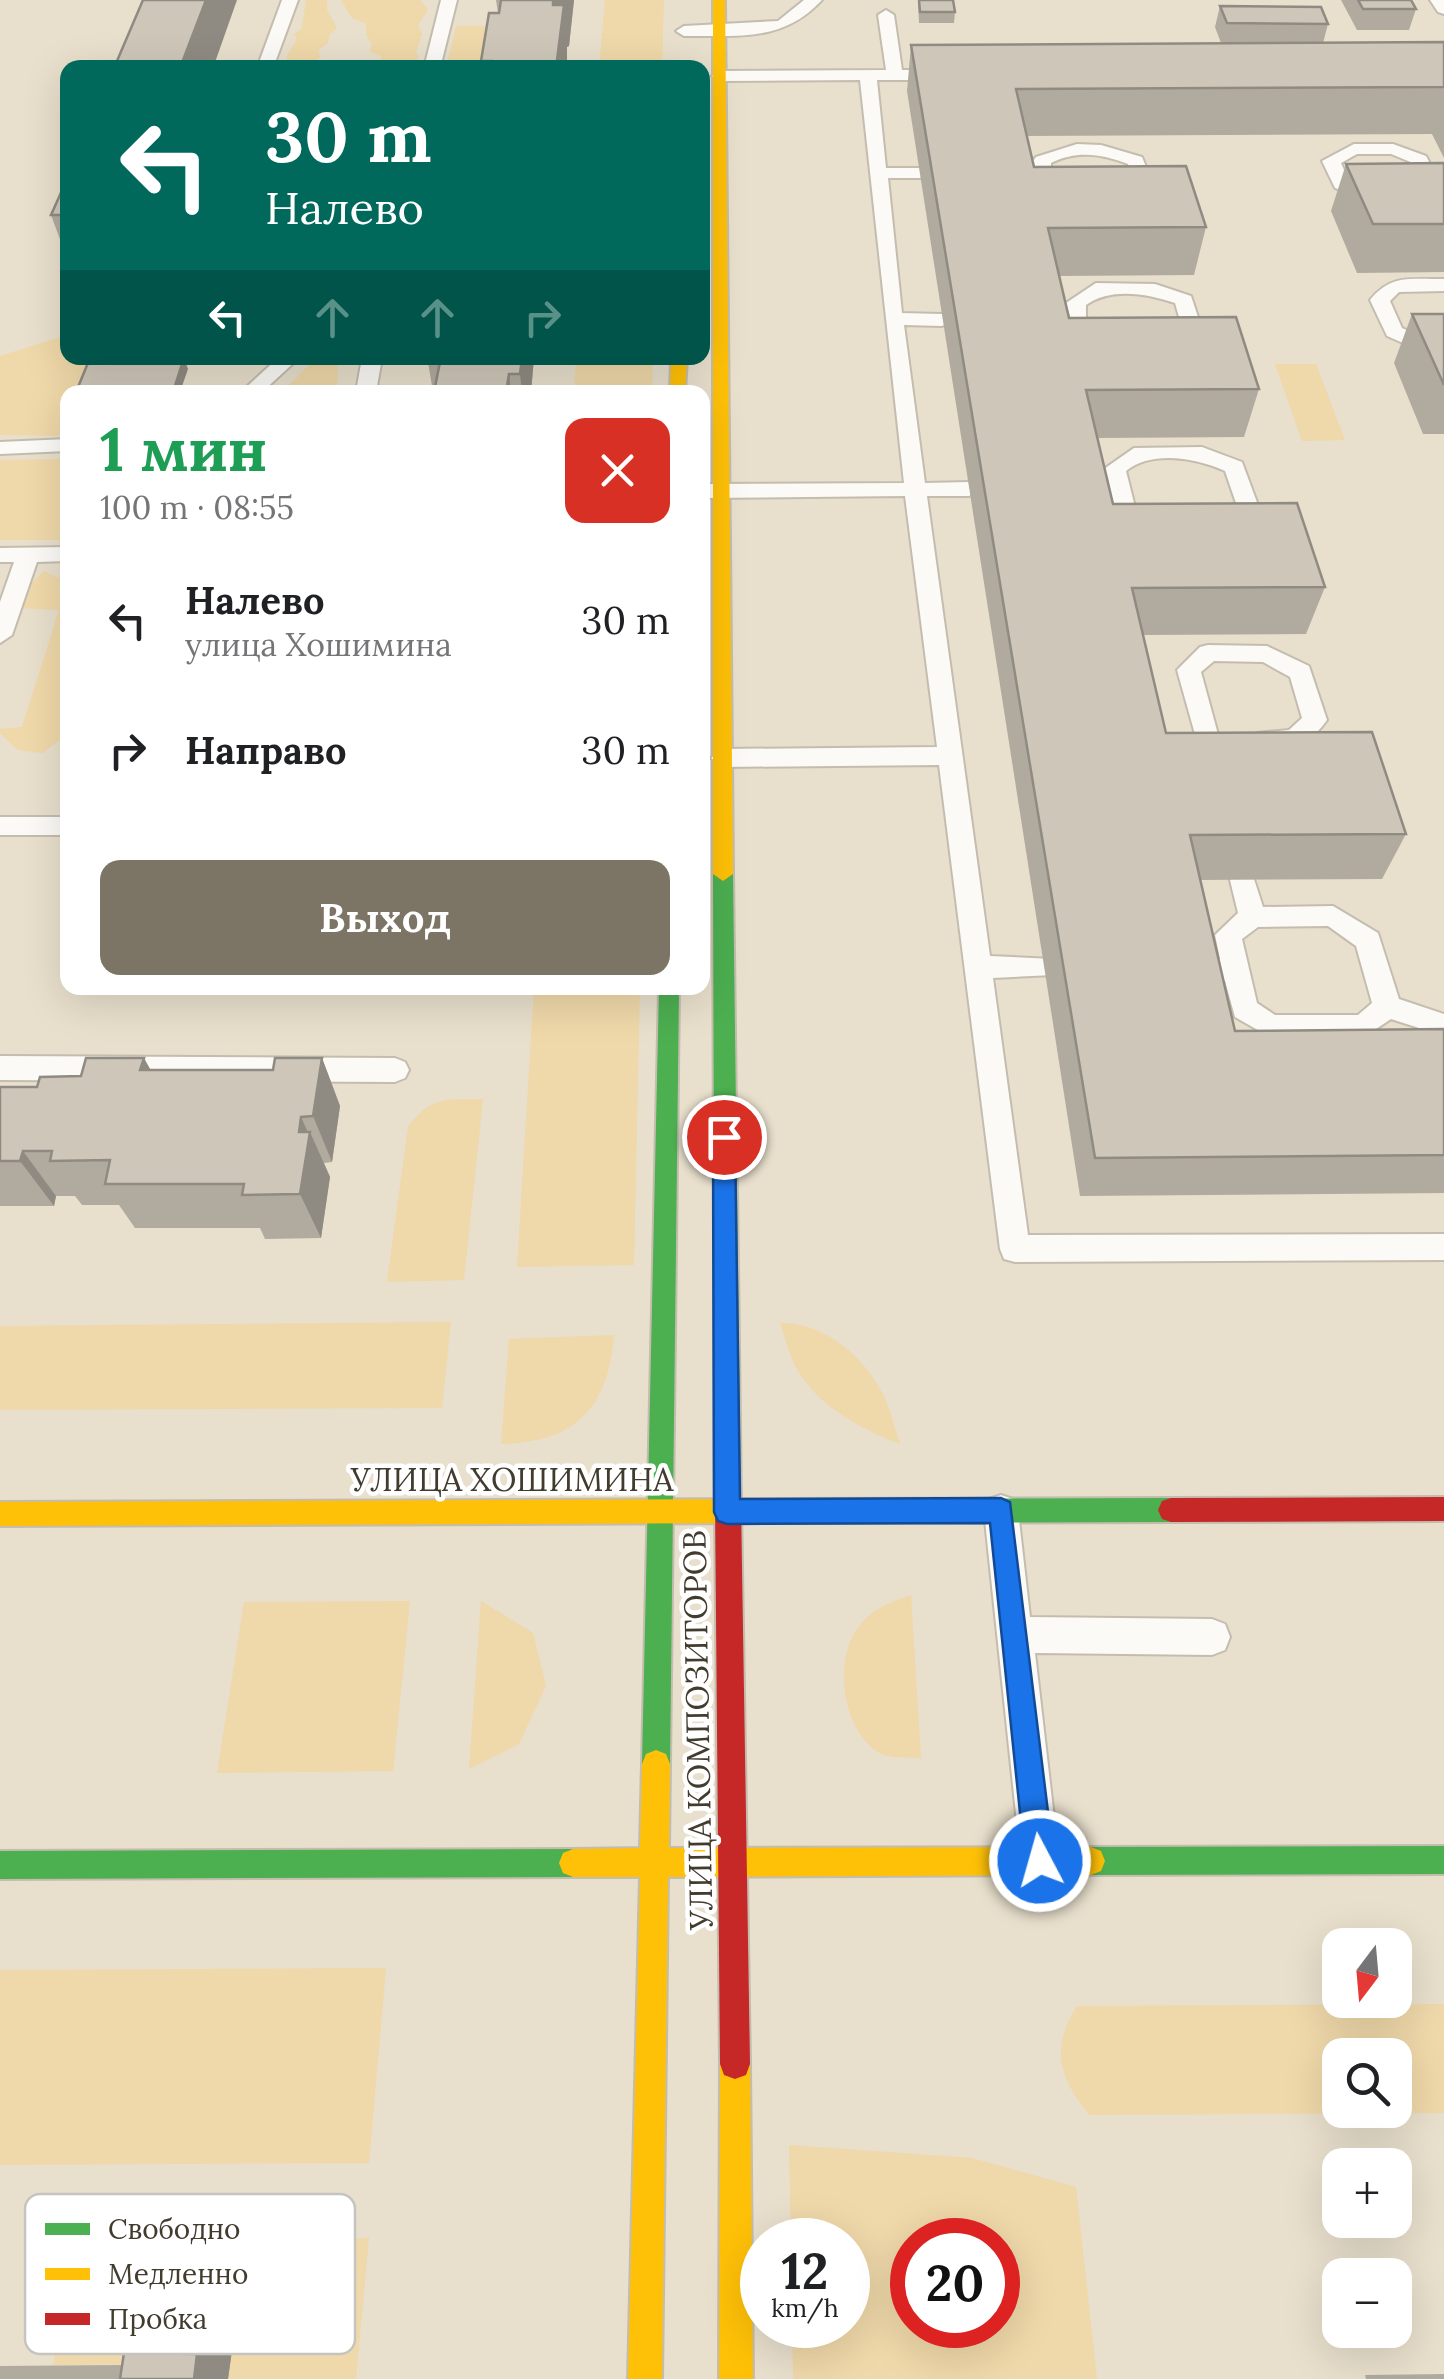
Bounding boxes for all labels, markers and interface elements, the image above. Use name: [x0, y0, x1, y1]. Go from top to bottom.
text: 30 m: [265, 92, 432, 181]
icon: left: [100, 100, 230, 230]
text: Налево: [265, 179, 424, 236]
icon: left: [200, 290, 255, 345]
icon: ahead: [305, 290, 360, 345]
icon: ahead: [410, 290, 465, 345]
icon: right: [515, 290, 570, 345]
text: 1 мин: [100, 411, 268, 487]
button: close: [565, 418, 670, 523]
text: 100 m · 08:55: [100, 487, 294, 528]
text: Налево: [185, 576, 325, 624]
icon: left: [100, 593, 155, 648]
text: 30 m: [581, 596, 670, 644]
text: улица Хошимина: [185, 624, 452, 665]
icon: right: [100, 723, 155, 778]
text: Направо: [185, 726, 347, 774]
text: 30 m: [581, 726, 670, 774]
button: Выход: [100, 860, 670, 975]
pin: [682, 1095, 767, 1180]
icon: arrive: [697, 1110, 752, 1165]
street label: УЛИЦА ХОШИМИНА: [350, 1459, 674, 1500]
street label: УЛИЦА КОМПОЗИТОРОВ: [674, 1530, 722, 1931]
position arrow: [988, 1809, 1092, 1913]
north arrow: [1322, 1928, 1412, 2018]
map controls: [1322, 1928, 1412, 2348]
button: search: [1322, 2038, 1412, 2128]
button: +: [1322, 2148, 1412, 2238]
legend: [25, 2194, 355, 2354]
text: Свободно: [108, 2211, 241, 2247]
speed limit sign: 20: [890, 2218, 1020, 2348]
text: 12: [782, 2239, 828, 2303]
text: Медленно: [108, 2256, 248, 2292]
button: −: [1322, 2258, 1412, 2348]
text: km/h: [771, 2292, 839, 2324]
text: Пробка: [108, 2301, 207, 2337]

